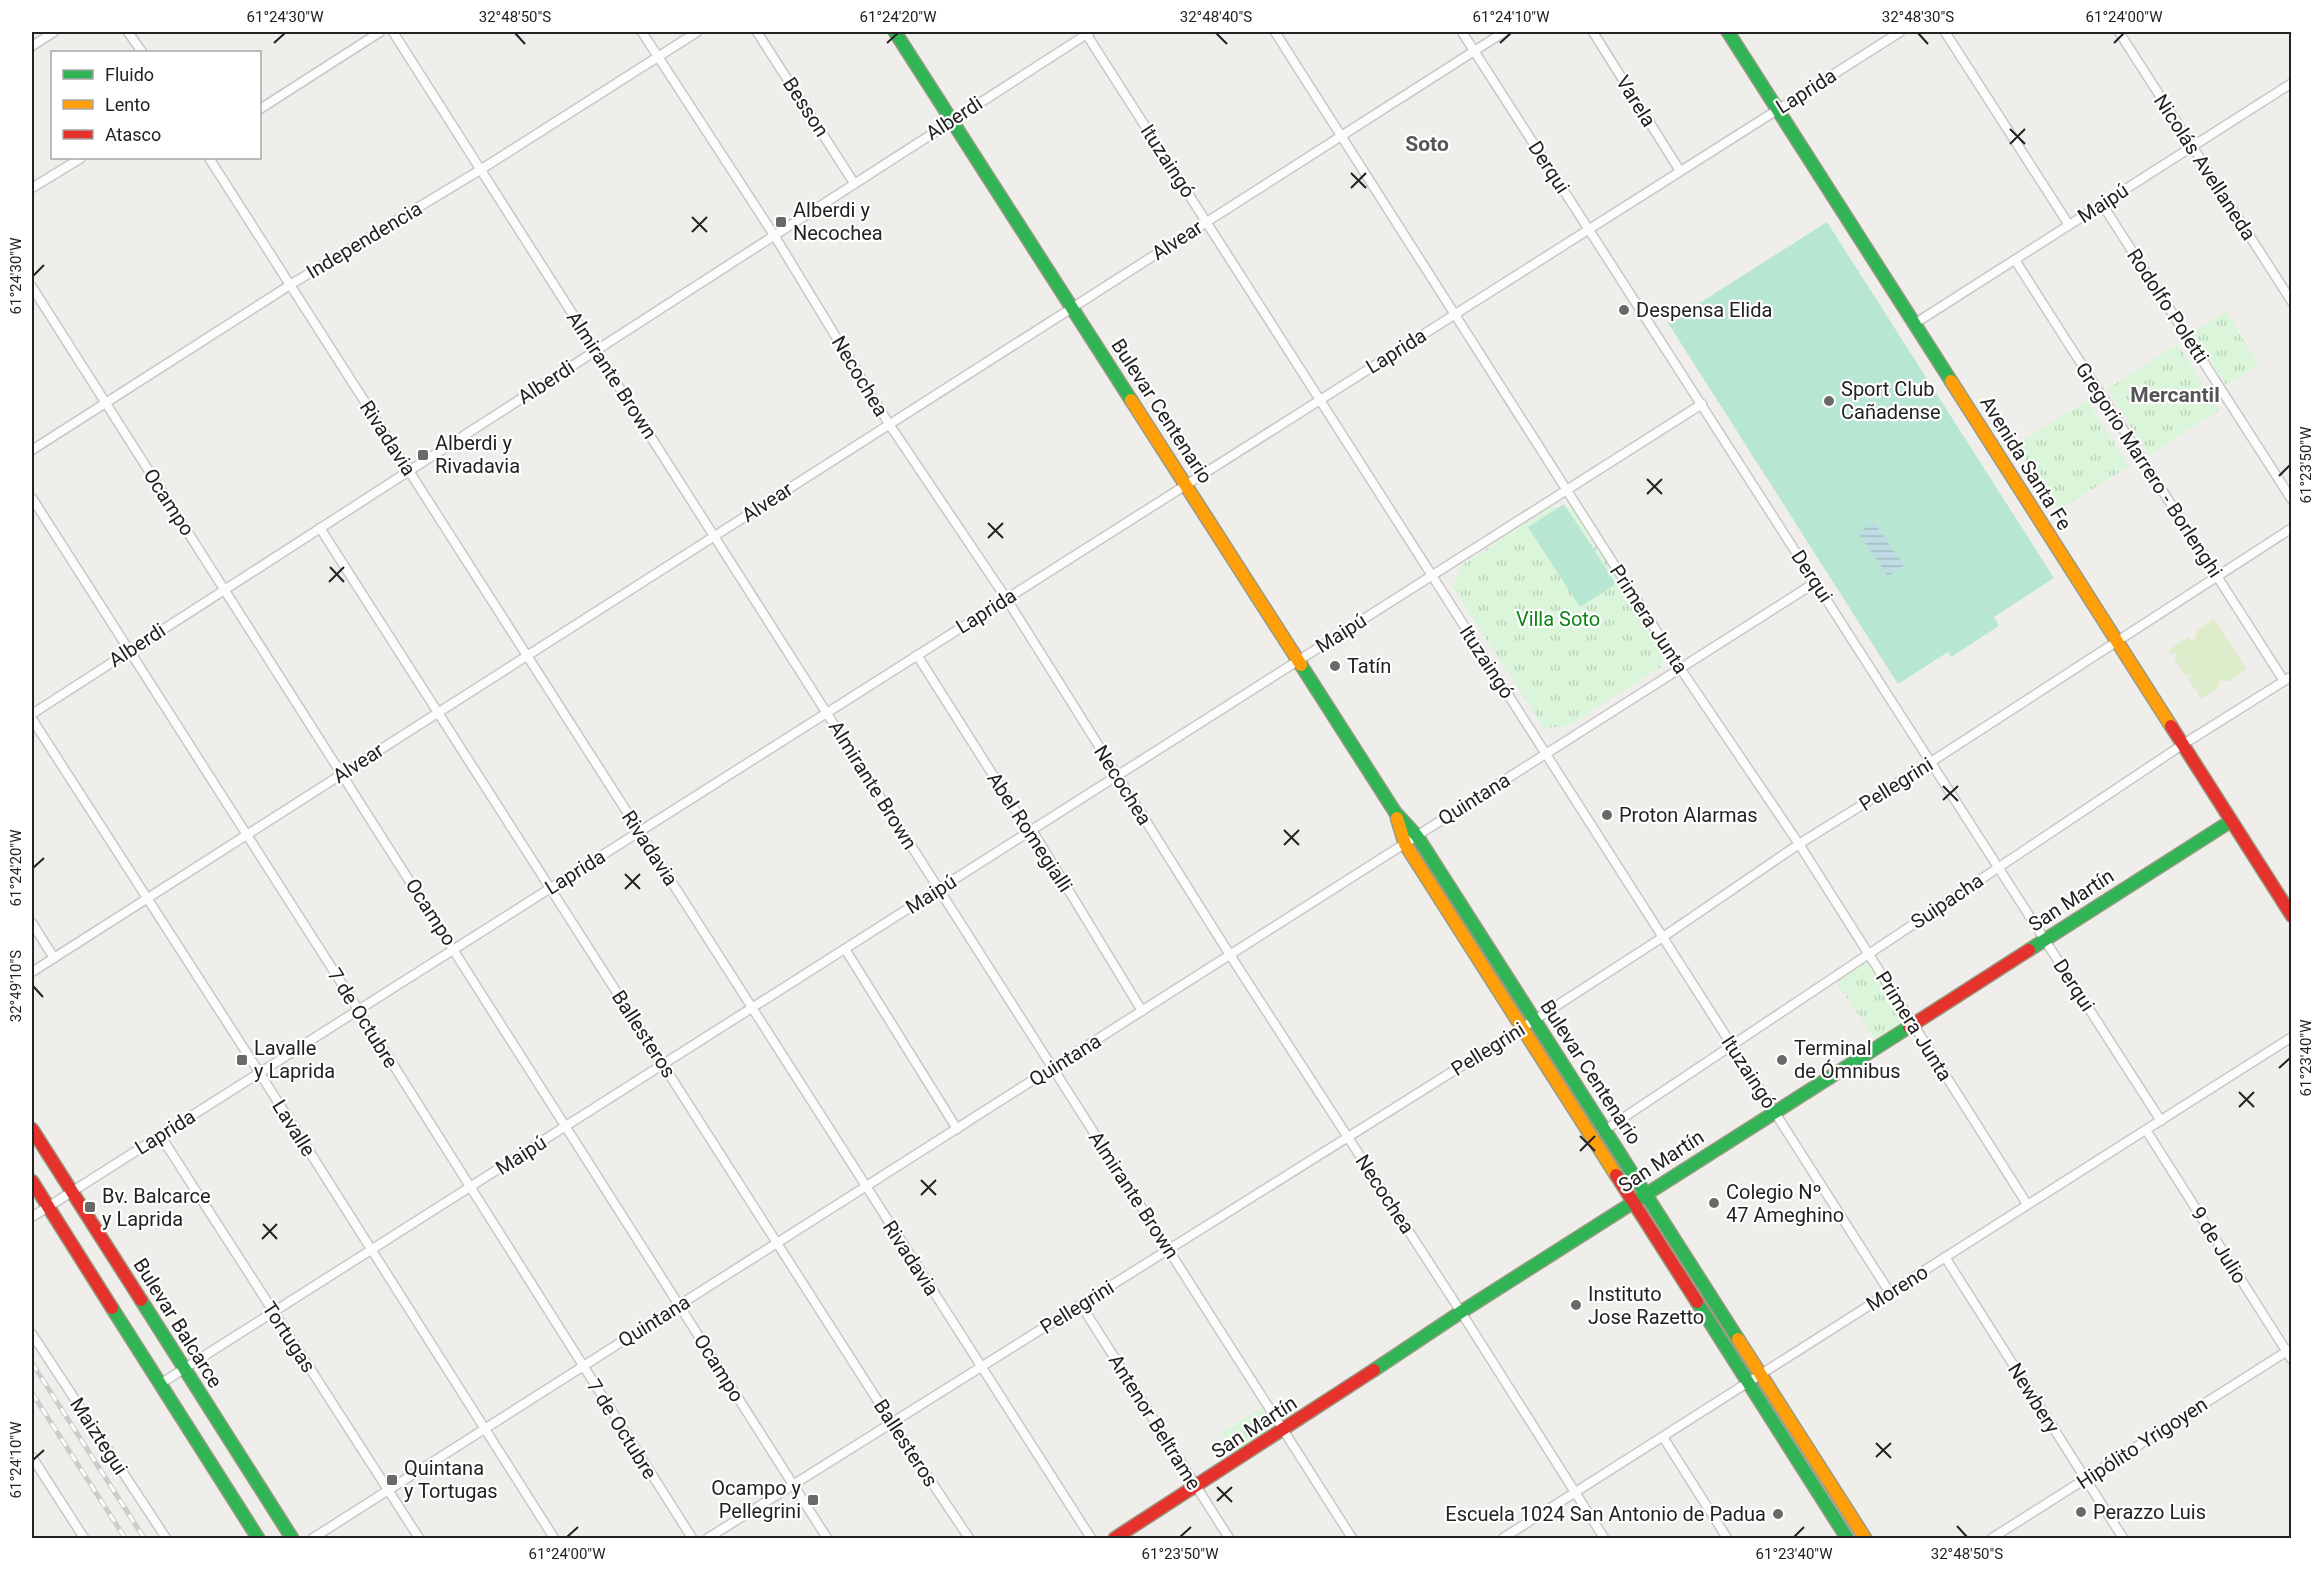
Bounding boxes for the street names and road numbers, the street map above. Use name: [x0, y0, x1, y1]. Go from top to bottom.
street label: Laprida: [1771, 63, 1841, 119]
street label: Varela: [1611, 71, 1661, 131]
street label: Besson: [778, 73, 834, 141]
street label: Nicolás Avellaneda: [2149, 90, 2261, 244]
street label: Alberdi: [921, 91, 987, 145]
street label: Ituzaingó: [1136, 120, 1200, 202]
street label: Derqui: [1523, 136, 1575, 198]
street label: Maipú: [2073, 178, 2133, 228]
street label: Independencia: [302, 196, 426, 284]
street label: Alvear: [1147, 215, 1207, 265]
street label: Rodolfo Poletti: [2122, 244, 2214, 368]
street label: Almirante Brown: [562, 307, 662, 443]
street label: Laprida: [1361, 323, 1431, 379]
street label: Necochea: [827, 331, 893, 421]
street label: Bulevar Centenario: [1106, 334, 1218, 488]
street label: Alberdi: [513, 355, 579, 409]
street label: Gregorio Marrero - Borlenghi: [2070, 358, 2228, 582]
street label: Avenida Santa Fe: [1975, 392, 2077, 534]
street label: Rivadavia: [355, 396, 421, 480]
street label: Ocampo: [138, 464, 200, 540]
street label: Alvear: [737, 477, 797, 527]
street label: Derqui: [1786, 545, 1838, 607]
street label: Primera Junta: [1605, 560, 1693, 678]
street label: Laprida: [951, 583, 1021, 639]
street label: Maipú: [1311, 608, 1371, 658]
street label: Alberdi: [104, 618, 170, 672]
street label: Ituzaingó: [1455, 621, 1519, 703]
street label: Almirante Brown: [824, 716, 922, 854]
street label: Alvear: [328, 738, 388, 788]
street label: Necochea: [1089, 741, 1157, 829]
street label: Pellegrini: [1855, 752, 1937, 816]
street label: Abel Romegialli: [982, 768, 1078, 896]
street label: Quintana: [1434, 768, 1514, 830]
street label: Rivadavia: [617, 806, 683, 890]
street label: Laprida: [540, 844, 610, 900]
street label: San Martín: [2024, 864, 2118, 936]
street label: Suipacha: [1906, 868, 1988, 934]
street label: Maipú: [901, 869, 961, 919]
street label: Ocampo: [400, 874, 462, 950]
street label: Derqui: [2048, 954, 2100, 1016]
street label: 7 de Octubre: [323, 964, 403, 1072]
street label: Primera Junta: [1871, 967, 1957, 1085]
street label: Ballesteros: [607, 986, 681, 1082]
street label: Bulevar Centenario: [1535, 995, 1647, 1149]
street label: Pellegrini: [1447, 1017, 1529, 1081]
street label: Quintana: [1025, 1029, 1105, 1091]
street label: Ituzaingó: [1717, 1031, 1781, 1113]
street label: Lavalle: [267, 1095, 321, 1161]
street label: Laprida: [130, 1104, 200, 1160]
street label: San Martín: [1614, 1125, 1708, 1197]
street label: Almirante Brown: [1084, 1127, 1184, 1263]
street label: Maipú: [491, 1130, 551, 1180]
street label: Necochea: [1351, 1150, 1419, 1238]
street label: 9 de Julio: [2186, 1202, 2252, 1288]
street label: Rivadavia: [878, 1216, 944, 1300]
street label: Bulevar Balcarce: [129, 1254, 227, 1392]
street label: Moreno: [1862, 1260, 1932, 1316]
street label: Pellegrini: [1036, 1275, 1118, 1339]
street label: Quintana: [614, 1290, 694, 1352]
street label: Tortugas: [257, 1297, 321, 1377]
street label: Ocampo: [689, 1330, 749, 1406]
street label: Antenor Beltrame: [1104, 1350, 1206, 1494]
street label: Newbery: [2003, 1359, 2065, 1438]
street label: 7 de Octubre: [582, 1375, 662, 1483]
street label: San Martín: [1207, 1391, 1301, 1463]
street label: Hipólito Yrigoyen: [2072, 1392, 2212, 1494]
street label: Maiztegui: [65, 1393, 133, 1479]
street label: Ballesteros: [869, 1395, 943, 1491]

